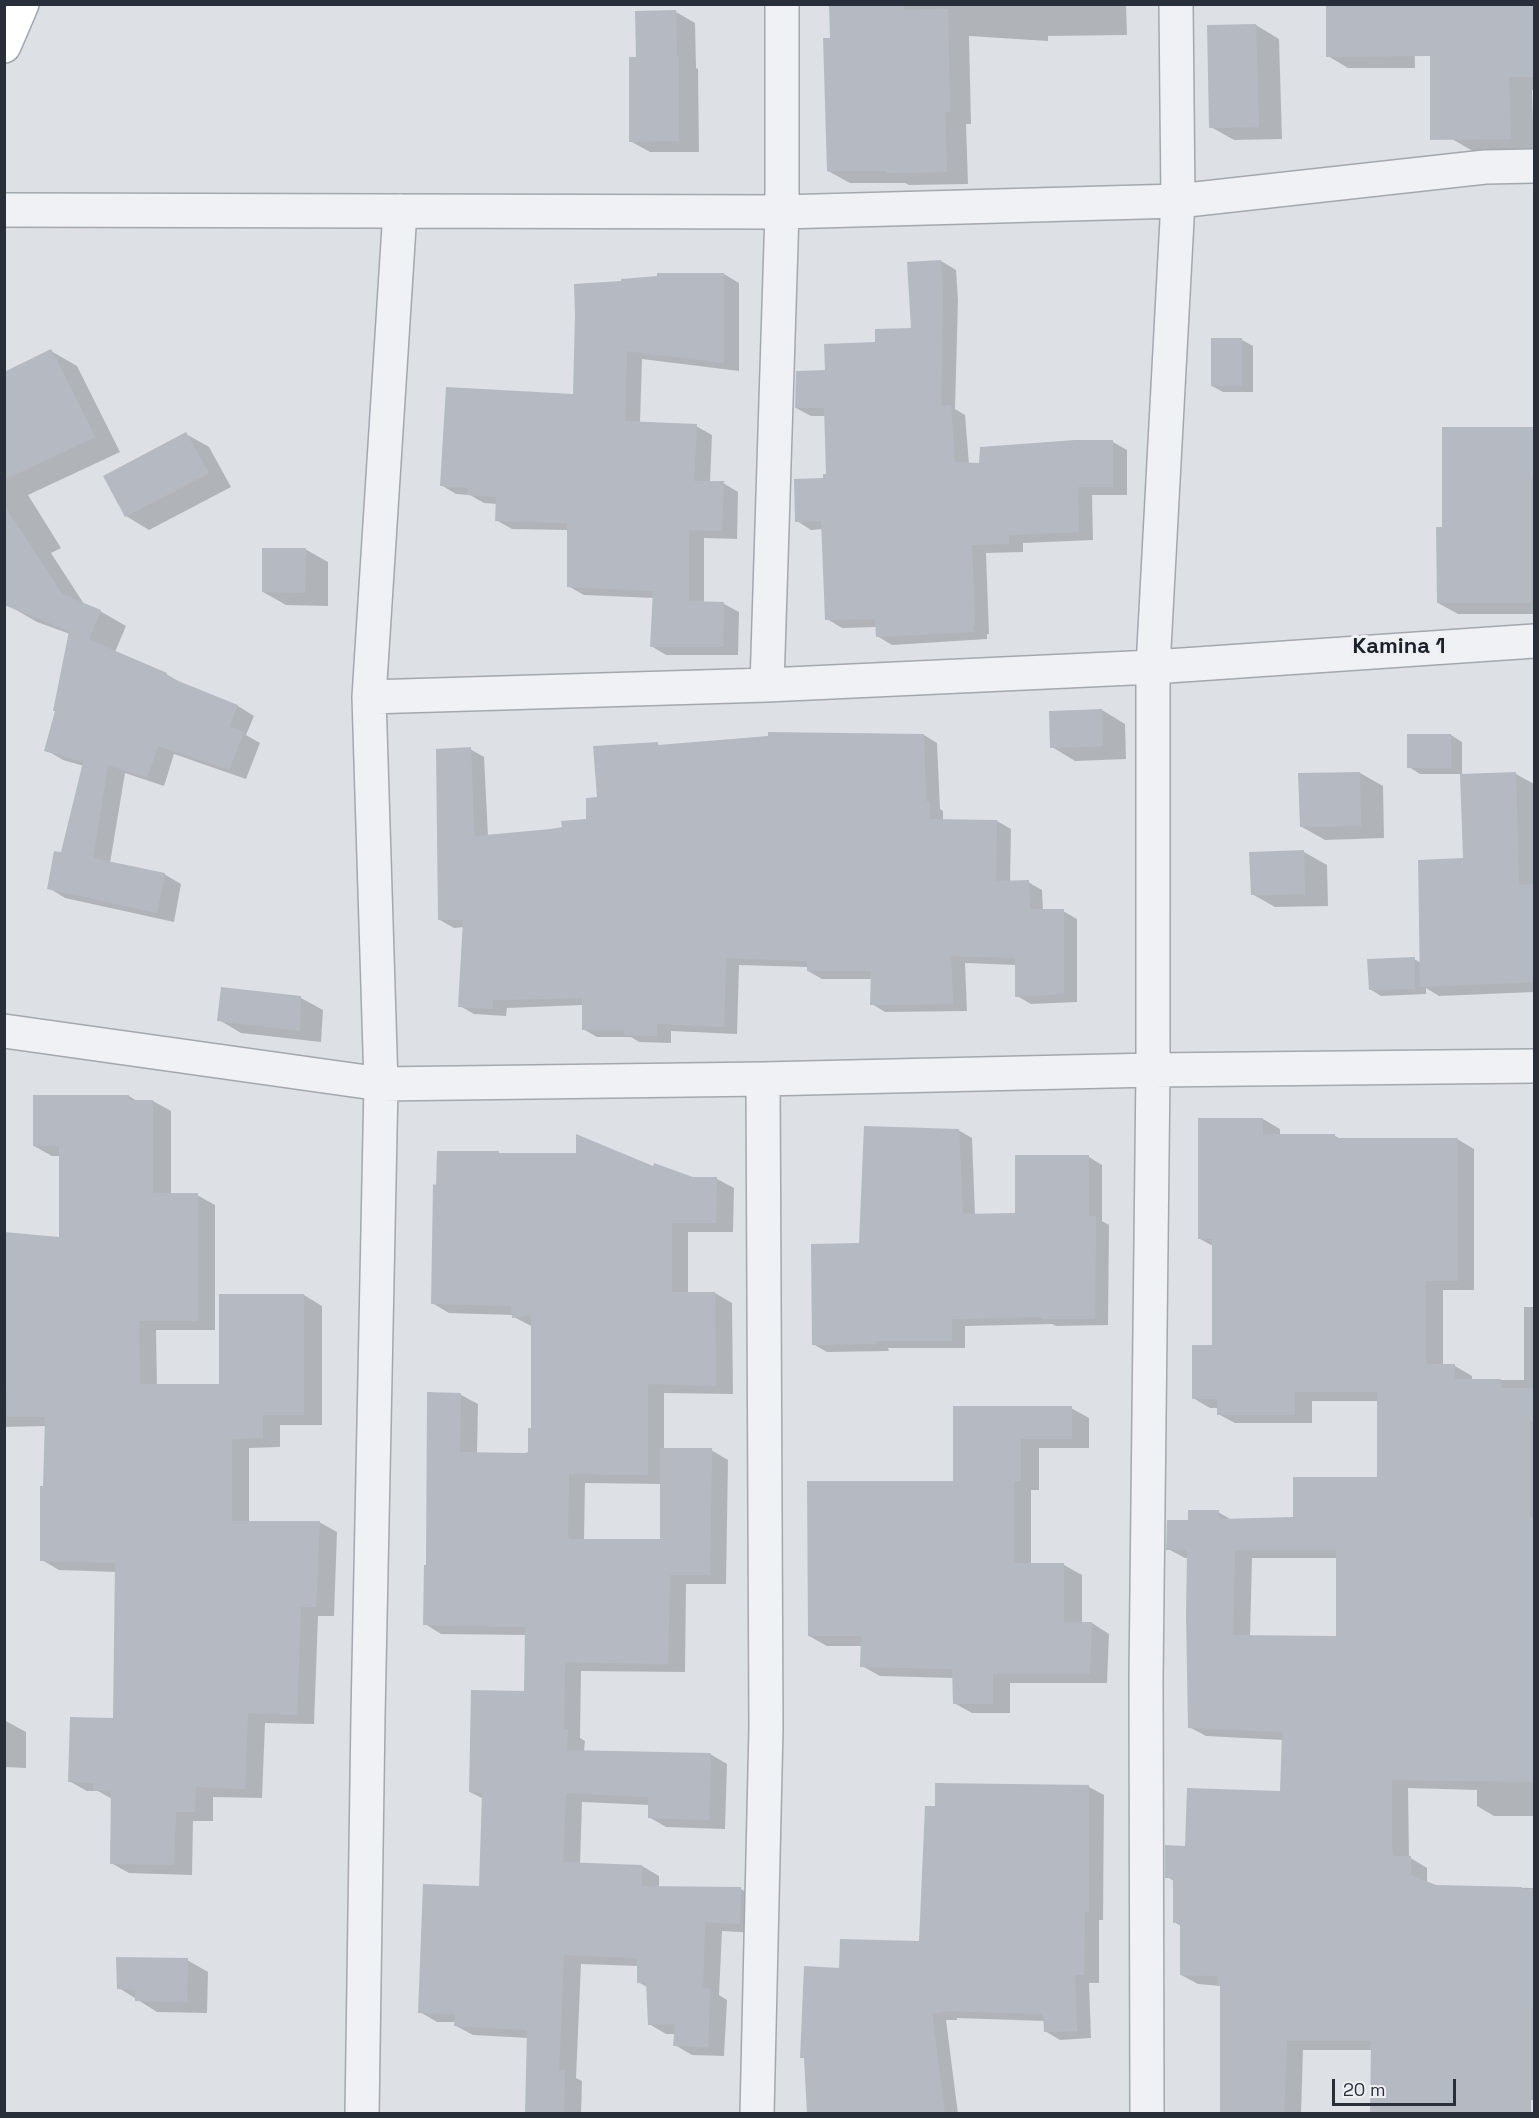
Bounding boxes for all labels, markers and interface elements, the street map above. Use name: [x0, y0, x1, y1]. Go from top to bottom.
district label: Kamina 1: [1353, 634, 1445, 660]
scale bar: [1335, 2067, 1460, 2105]
text: 20 m: [1343, 2078, 1386, 2101]

